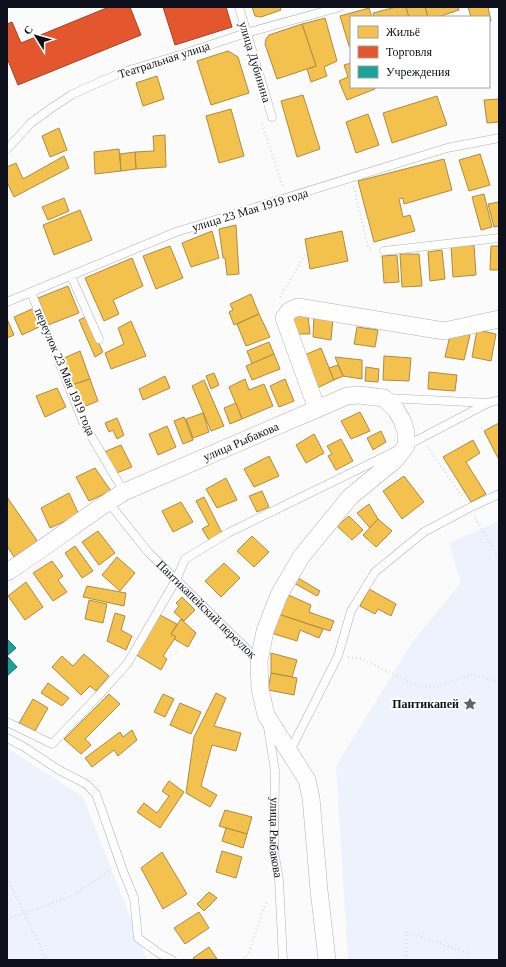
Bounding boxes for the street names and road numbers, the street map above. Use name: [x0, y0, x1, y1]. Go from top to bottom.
street label: улица Дубинина: [236, 20, 274, 105]
street label: Театральная улица: [116, 38, 212, 81]
street label: улица 23 Мая 1919 года: [190, 185, 310, 234]
street label: переулок 23 Мая 1919 года: [32, 306, 99, 439]
street label: улица Рыбакова: [201, 419, 281, 464]
street label: Пантикапейский переулок: [154, 557, 259, 662]
street label: улица Рыбакова: [267, 797, 286, 879]

